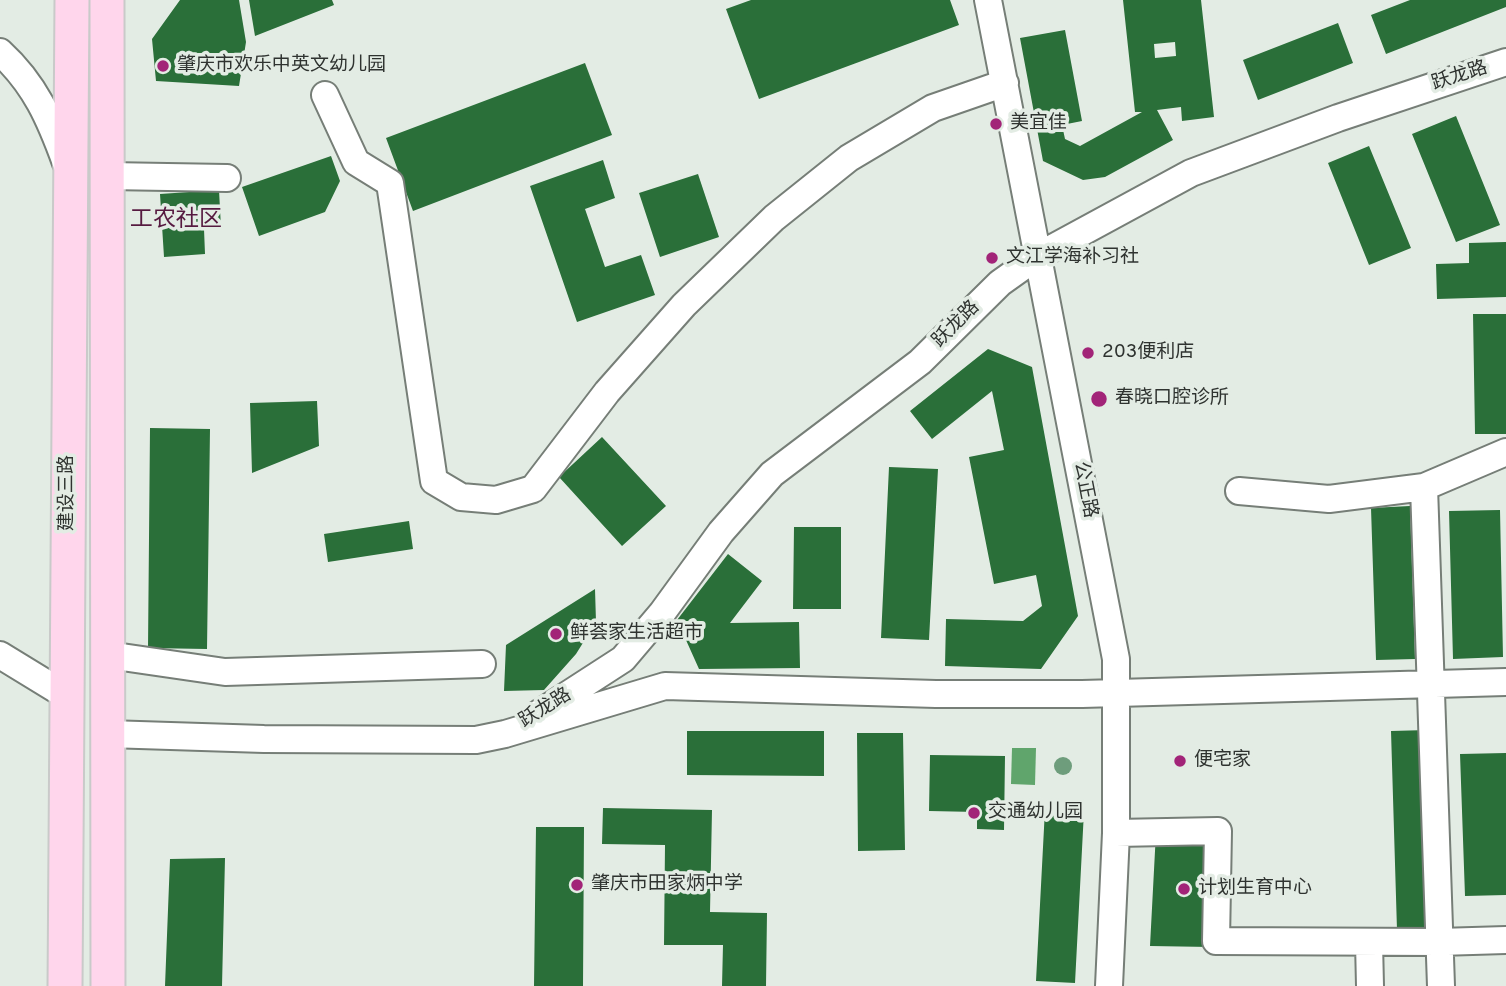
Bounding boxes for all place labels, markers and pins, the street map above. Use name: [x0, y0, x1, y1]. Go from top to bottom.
place label: 肇庆市欢乐中英文幼儿园: [177, 55, 386, 77]
marker: 肇庆市欢乐中英文幼儿园: [155, 58, 171, 74]
place label: 美宜佳: [1010, 113, 1067, 135]
marker: 美宜佳: [988, 116, 1004, 132]
place label: 文江学海补习社: [1006, 247, 1139, 269]
marker: 文江学海补习社: [984, 250, 1000, 266]
place label: 203便利店: [1102, 342, 1194, 364]
marker: 203便利店: [1080, 345, 1096, 361]
place label: 春晓口腔诊所: [1115, 388, 1229, 410]
marker: 春晓口腔诊所: [1089, 389, 1109, 409]
place label: 鲜荟家生活超市: [570, 623, 703, 645]
marker: 鲜荟家生活超市: [548, 626, 564, 642]
place label: 便宅家: [1194, 750, 1251, 772]
marker: 便宅家: [1172, 753, 1188, 769]
place label: 交通幼儿园: [988, 802, 1083, 824]
marker: 交通幼儿园: [966, 805, 982, 821]
place label: 肇庆市田家炳中学: [591, 874, 743, 896]
marker: 肇庆市田家炳中学: [569, 877, 585, 893]
place label: 计划生育中心: [1198, 878, 1312, 900]
marker: 计划生育中心: [1176, 881, 1192, 897]

